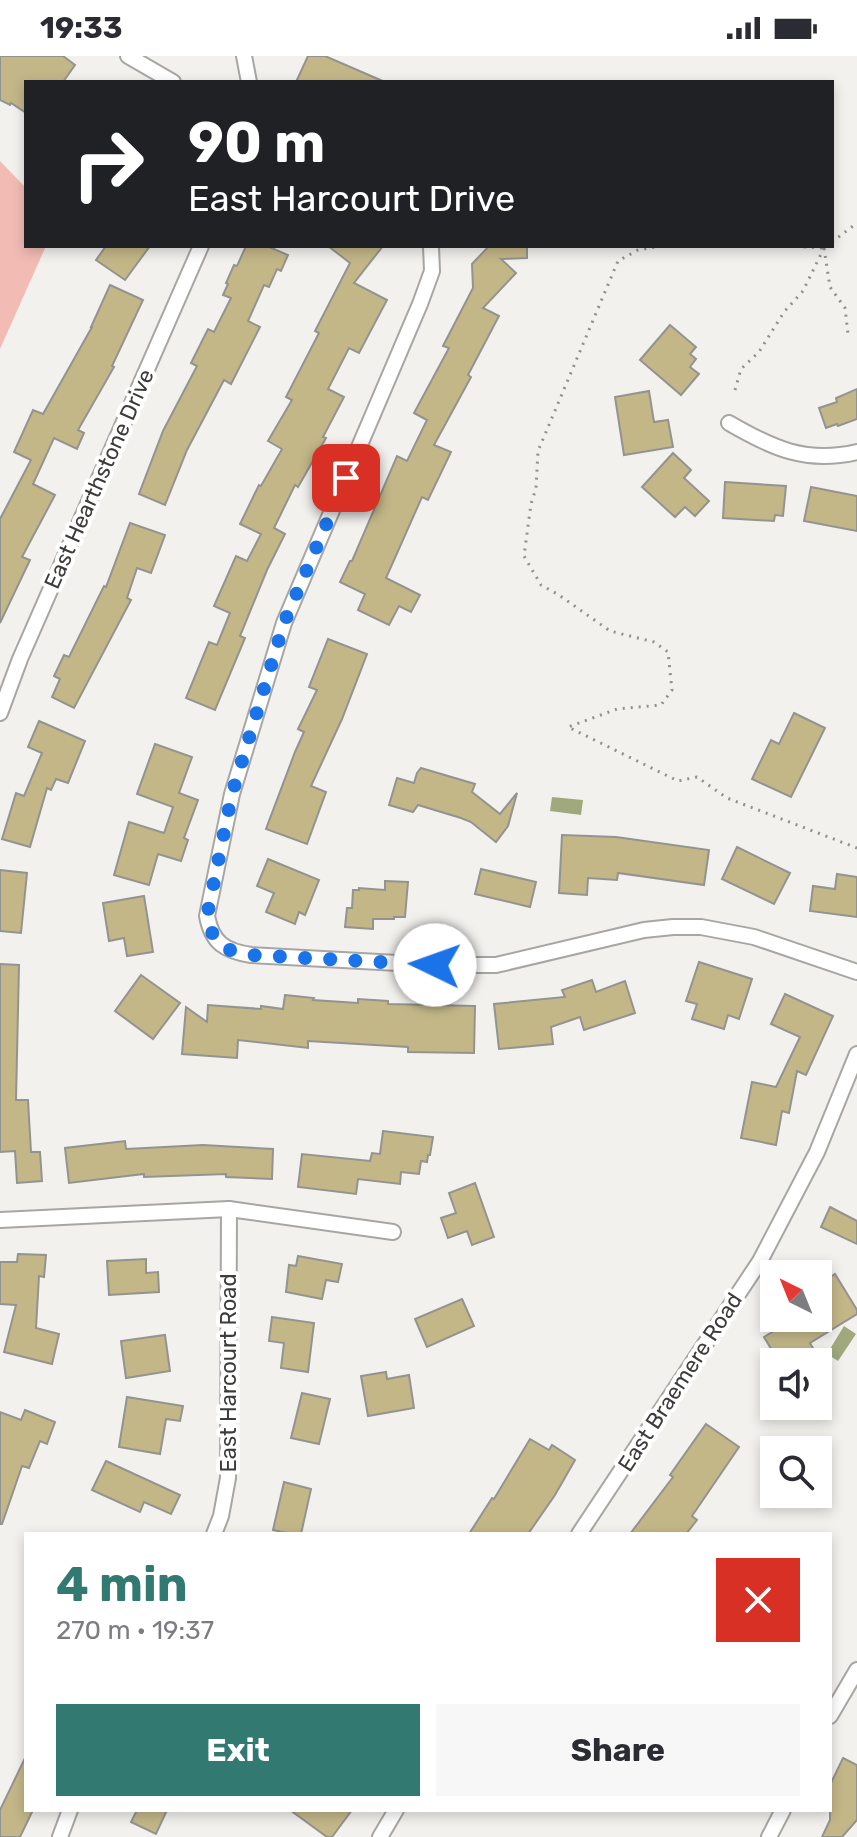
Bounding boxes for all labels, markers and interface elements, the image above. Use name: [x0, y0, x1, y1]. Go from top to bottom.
text: 19:33: [40, 10, 122, 46]
text: 90 m: [188, 110, 325, 176]
icon: right: [56, 112, 160, 216]
text: East Harcourt Drive: [188, 177, 515, 220]
street label: East Hearthstone Drive: [38, 365, 160, 593]
pin: [312, 444, 380, 512]
icon: arrive: [324, 456, 368, 500]
position arrow: [393, 923, 477, 1007]
north arrow: [760, 1260, 832, 1332]
map controls: [760, 1260, 832, 1508]
street label: East Harcourt Road: [215, 1273, 242, 1473]
street label: East Braemere Road: [612, 1287, 748, 1477]
button: sound: [760, 1348, 832, 1420]
button: search: [760, 1436, 832, 1508]
text: 4 min: [56, 1556, 188, 1613]
button: close: [716, 1558, 800, 1642]
text: 270 m · 19:37: [56, 1615, 214, 1646]
button: Exit: [56, 1704, 420, 1796]
button: Share: [436, 1704, 800, 1796]

